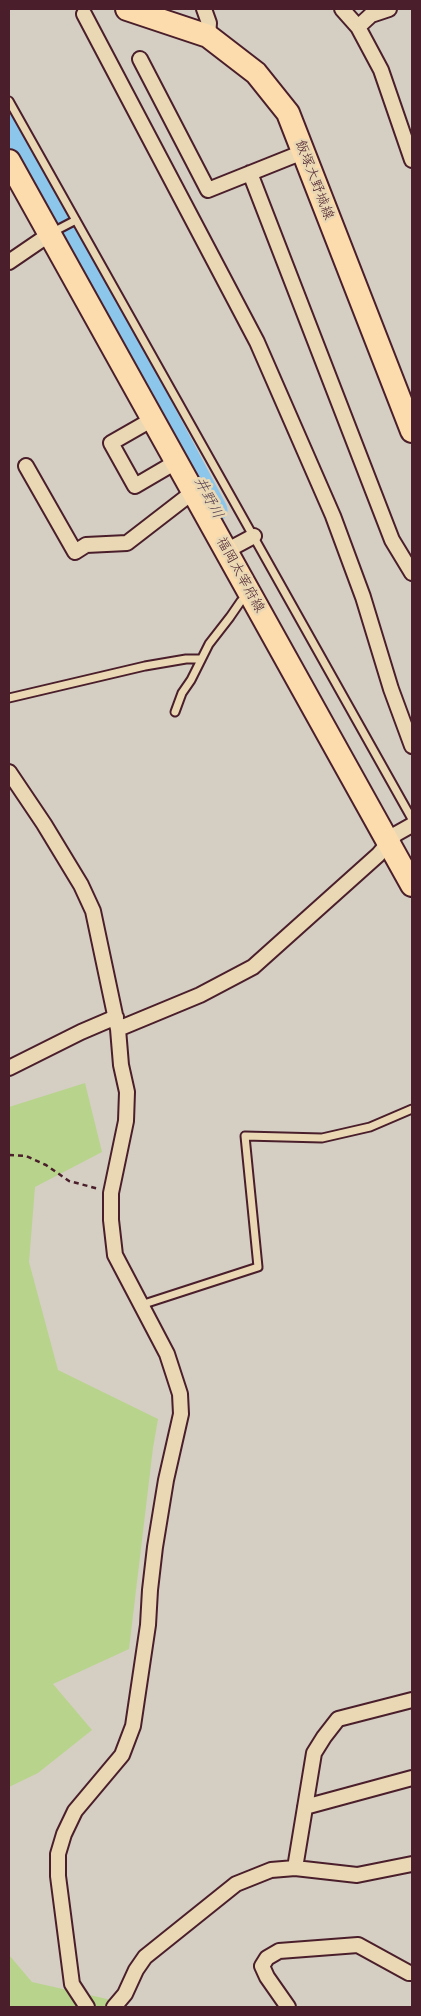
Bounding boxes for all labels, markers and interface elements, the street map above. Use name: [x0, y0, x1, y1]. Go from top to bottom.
street label: 飯塚大野城線: [291, 138, 337, 222]
water label: 井野川: [189, 474, 227, 522]
street label: 福岡太宰府線: [212, 534, 268, 616]

